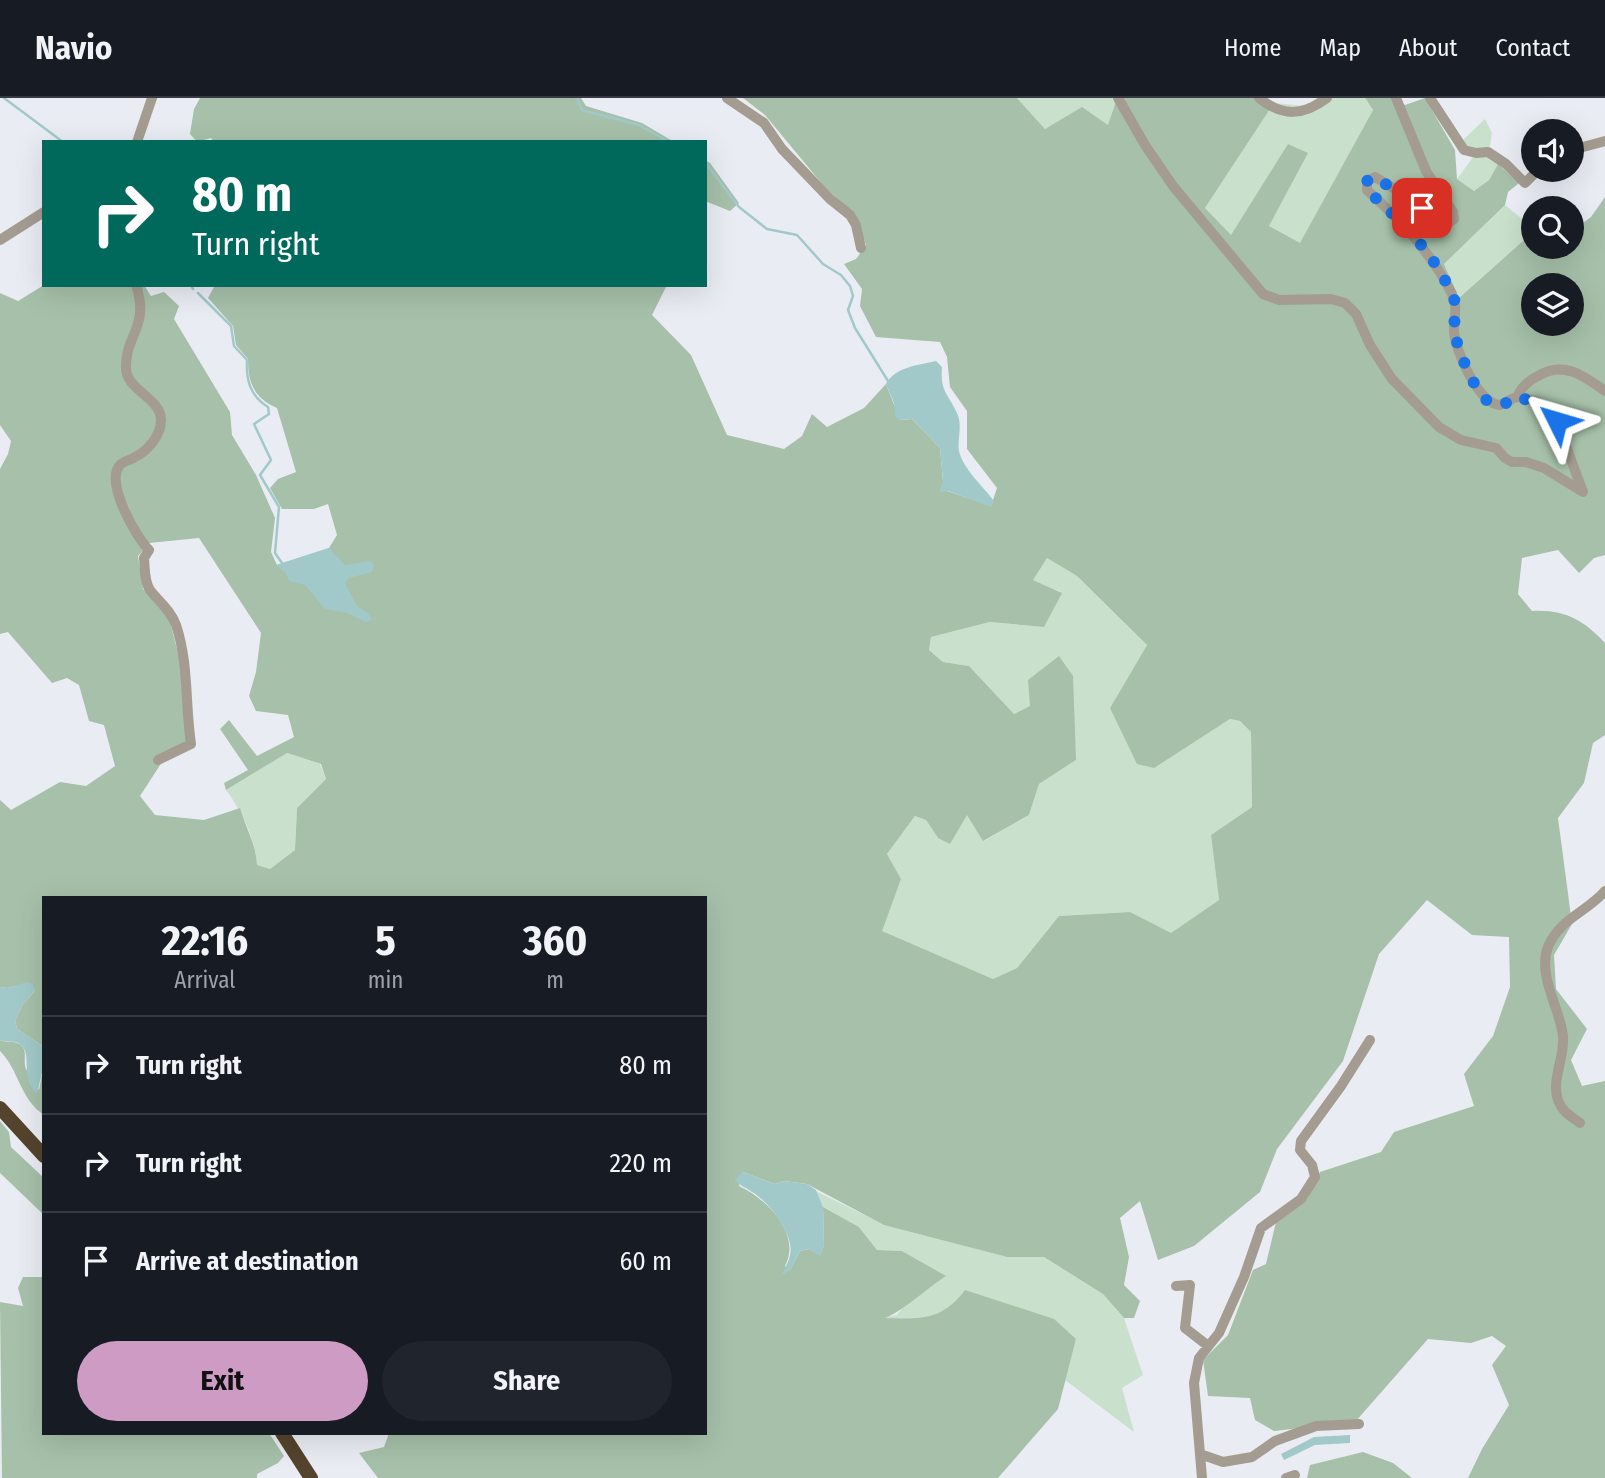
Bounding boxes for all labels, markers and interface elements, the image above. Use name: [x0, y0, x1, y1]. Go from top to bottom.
text: Navio: [35, 28, 112, 68]
text: Home: [1224, 34, 1281, 62]
text: Map: [1319, 34, 1361, 62]
text: About: [1399, 34, 1457, 62]
text: Contact: [1495, 34, 1570, 62]
map controls: [1521, 119, 1584, 336]
button: sound: [1521, 119, 1584, 182]
text: 80 m: [192, 165, 292, 224]
icon: right: [77, 168, 168, 259]
pin: [1392, 178, 1452, 238]
icon: arrive: [1403, 189, 1441, 227]
button: search: [1521, 196, 1584, 259]
text: Turn right: [192, 225, 319, 263]
button: layers: [1521, 273, 1584, 336]
position arrow: [1520, 384, 1594, 458]
text: 22:16: [161, 916, 248, 966]
text: 5: [375, 916, 396, 966]
text: 360: [523, 916, 588, 966]
text: Arrival: [174, 966, 235, 994]
text: min: [368, 966, 403, 994]
text: m: [546, 966, 564, 994]
icon: right: [77, 1046, 115, 1084]
text: Turn right: [136, 1050, 242, 1081]
text: 80 m: [619, 1050, 672, 1081]
icon: right: [77, 1144, 115, 1182]
text: Turn right: [136, 1148, 242, 1179]
text: 220 m: [609, 1148, 672, 1179]
icon: arrive: [77, 1242, 115, 1280]
text: Arrive at destination: [136, 1246, 359, 1277]
text: 60 m: [619, 1246, 672, 1277]
button: Exit: [77, 1341, 368, 1421]
button: Share: [382, 1341, 672, 1421]

